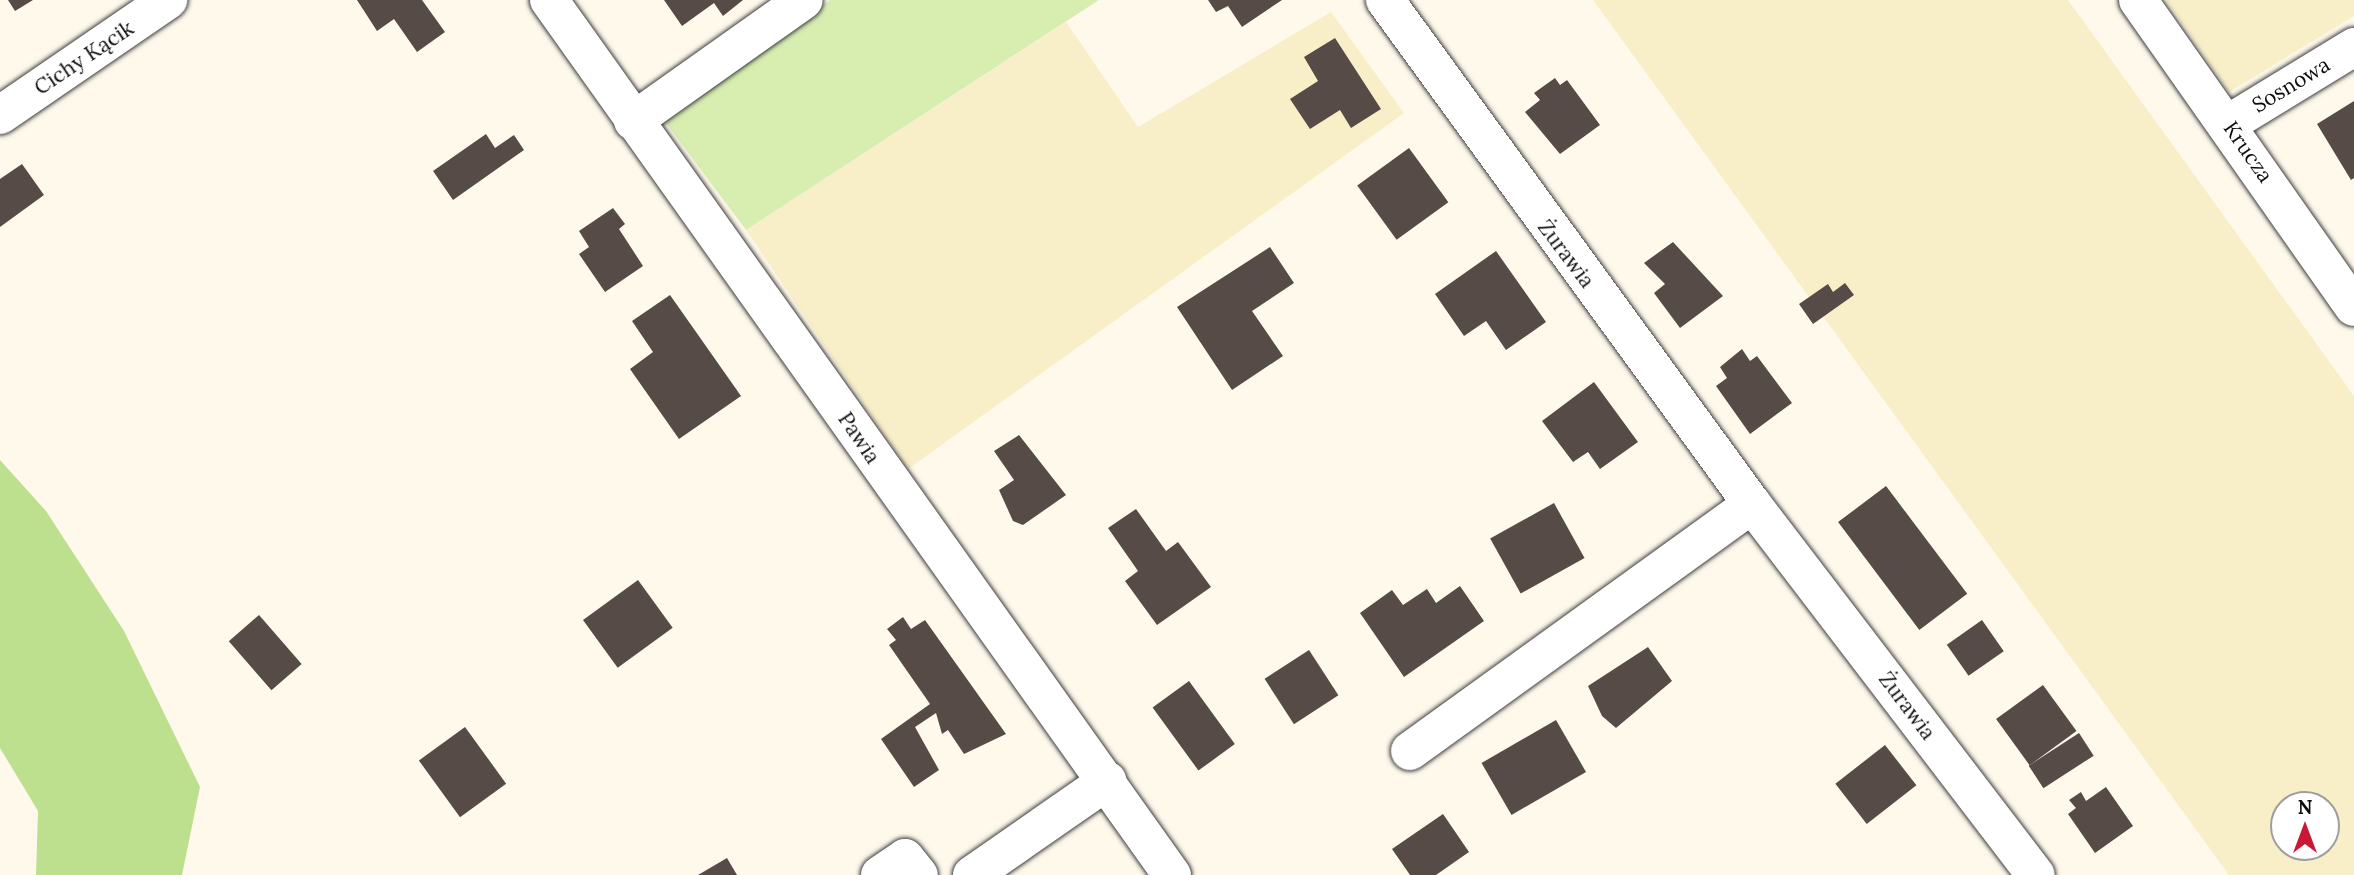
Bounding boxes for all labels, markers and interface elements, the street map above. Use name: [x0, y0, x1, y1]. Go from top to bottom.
street label: Cichy Kącik: [30, 16, 138, 100]
street label: Sosnowa: [2248, 52, 2334, 118]
street label: Krucza: [2218, 117, 2278, 187]
street label: Żurawia: [1532, 215, 1600, 293]
street label: Pawia: [833, 407, 885, 469]
street label: Żurawia: [1873, 667, 1941, 745]
north arrow: [2270, 791, 2340, 861]
text: N: [2298, 795, 2312, 819]

